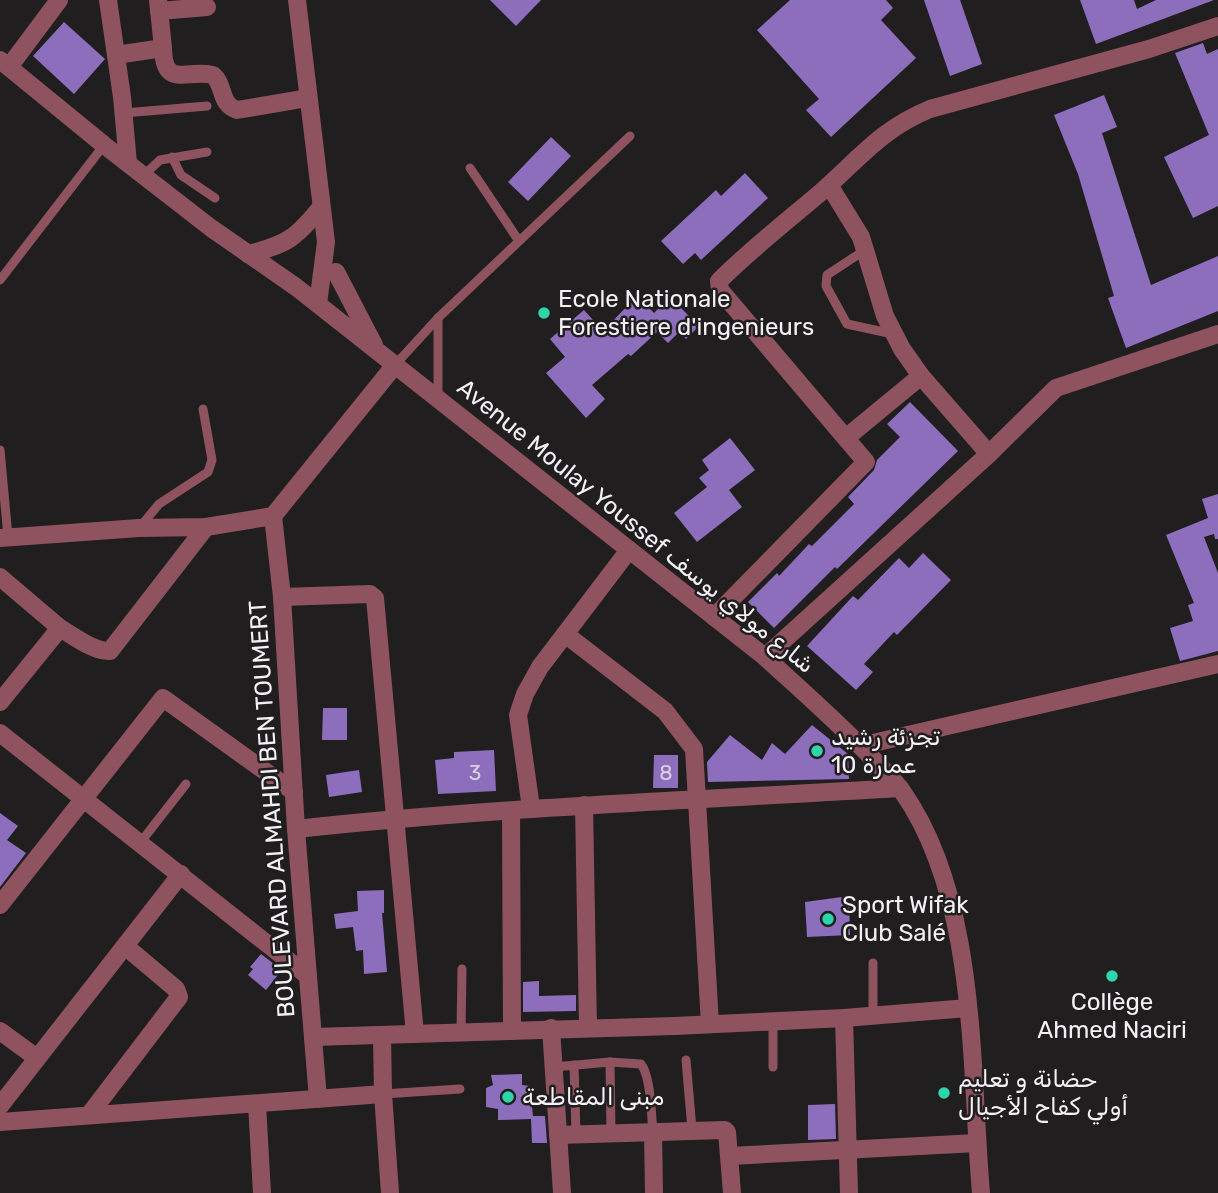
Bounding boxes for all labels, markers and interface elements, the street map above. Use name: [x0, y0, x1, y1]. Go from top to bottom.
place label: Ecole Nationale Forestiere d'ingenieurs: [558, 285, 814, 341]
marker: Ecole Nationale Forestiere d'ingenieurs: [536, 305, 552, 321]
street label: Avenue Moulay Youssef شارع مولاي يوسف: [450, 373, 820, 681]
street label: BOULEVARD ALMAHDI BEN TOUMERT: [243, 599, 301, 1019]
place label: تجزئة رشيد عمارة 10: [831, 723, 940, 779]
marker: تجزئة رشيد عمارة 10: [809, 743, 825, 759]
house number: 3: [469, 760, 481, 785]
house number: 8: [659, 760, 673, 785]
place label: Sport Wifak Club Salé: [842, 891, 969, 947]
marker: Sport Wifak Club Salé: [820, 911, 836, 927]
marker: Collège Ahmed Naciri: [1104, 968, 1120, 984]
place label: Collège Ahmed Naciri: [1037, 988, 1187, 1044]
place label: حضانة و تعليم أولي كفاح الأجيال: [958, 1065, 1128, 1125]
place label: مبنى المقاطعة: [522, 1083, 664, 1111]
marker: حضانة و تعليم أولي كفاح الأجيال: [936, 1085, 952, 1101]
marker: مبنى المقاطعة: [500, 1089, 516, 1105]

